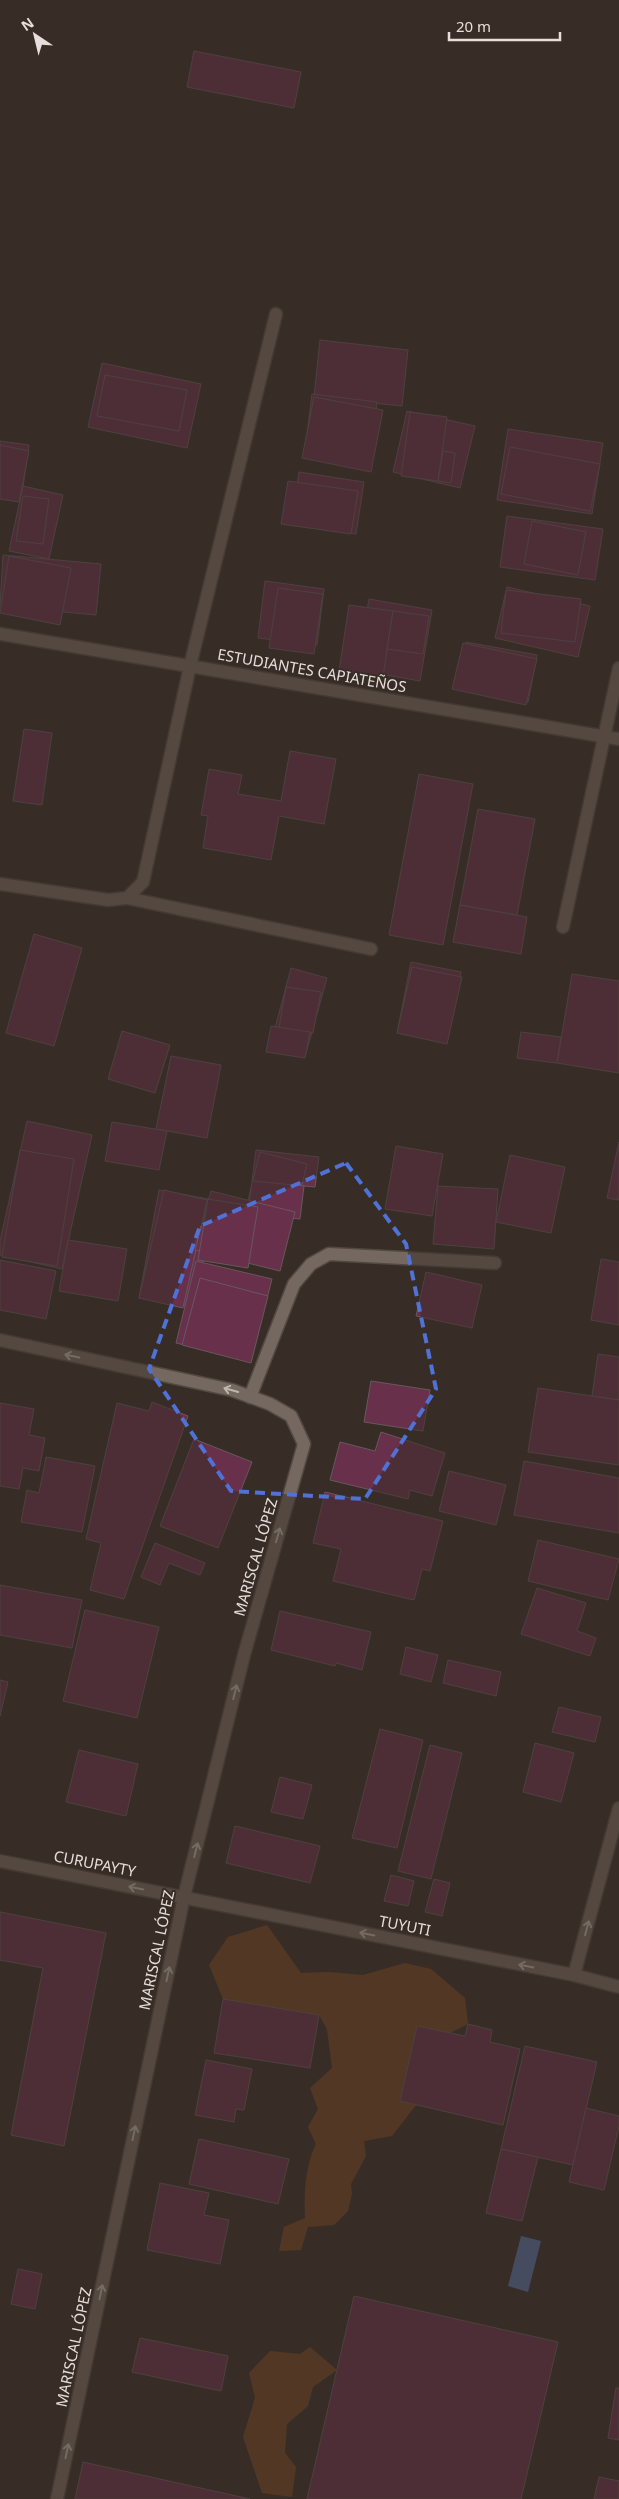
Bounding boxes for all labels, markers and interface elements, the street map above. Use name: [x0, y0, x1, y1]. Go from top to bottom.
north arrow: [10, 10, 60, 60]
scale bar: [449, 10, 560, 42]
text: N: [17, 13, 37, 35]
text: 20 m: [456, 16, 491, 36]
street label: ESTUDIANTES CAPIATEÑOS: [216, 644, 408, 696]
one-way arrow: [64, 1350, 80, 1360]
one-way arrow: [223, 1385, 239, 1394]
street label: MARISCAL LÓPEZ: [229, 1496, 281, 1618]
one-way arrow: [274, 1528, 283, 1544]
one-way arrow: [231, 1685, 240, 1701]
one-way arrow: [192, 1842, 201, 1858]
street label: CURUPAYTY: [52, 1845, 138, 1881]
one-way arrow: [129, 1882, 145, 1892]
street label: MARISCAL LÓPEZ: [134, 1888, 178, 2012]
street label: TUYUTI: [377, 1910, 433, 1940]
one-way arrow: [582, 1921, 592, 1937]
one-way arrow: [359, 1929, 375, 1938]
one-way arrow: [519, 1961, 535, 1970]
one-way arrow: [164, 1967, 173, 1983]
one-way arrow: [130, 2126, 139, 2142]
street label: MARISCAL LÓPEZ: [51, 2285, 95, 2409]
one-way arrow: [97, 2285, 106, 2301]
one-way arrow: [63, 2444, 73, 2460]

